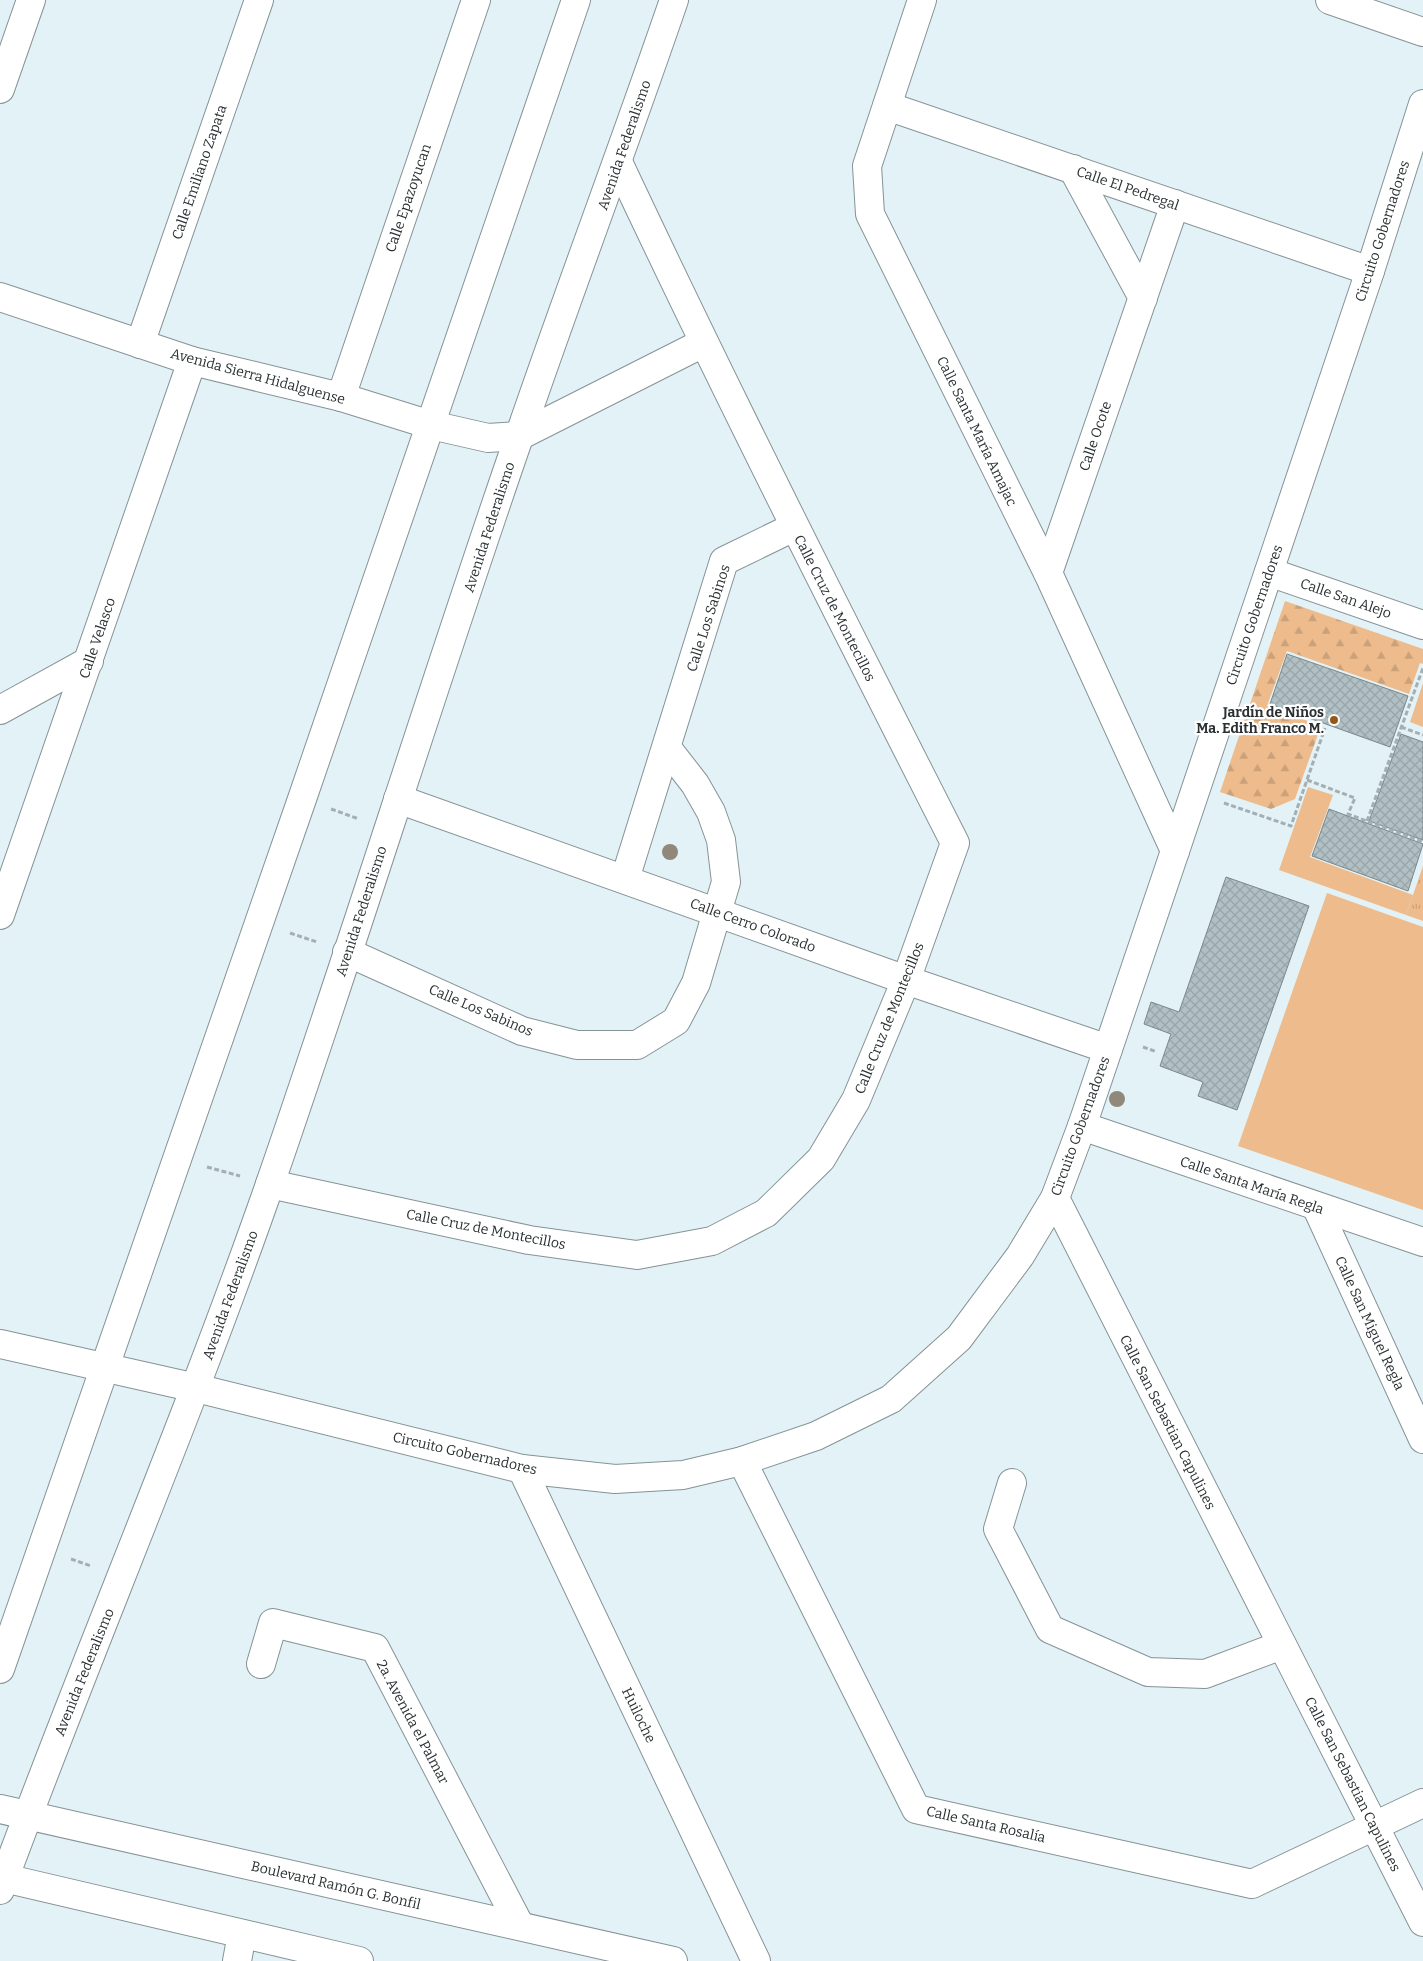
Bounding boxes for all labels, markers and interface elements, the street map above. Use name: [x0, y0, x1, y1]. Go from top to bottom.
street label: Avenida Federalismo: [594, 78, 655, 212]
street label: Calle Emiliano Zapata: [168, 102, 231, 242]
street label: Calle Epazoyucan: [382, 142, 435, 255]
street label: Circuito Gobernadores: [1352, 158, 1413, 304]
street label: Calle El Pedregal: [1074, 163, 1181, 214]
street label: Avenida Sierra Hidalguense: [169, 345, 347, 408]
street label: Calle Santa María Amajac: [933, 354, 1020, 509]
street label: Calle Ocote: [1076, 399, 1115, 473]
street label: Avenida Federalismo: [460, 460, 519, 595]
street label: Calle Cruz de Montecillos: [790, 532, 879, 684]
street label: Circuito Gobernadores: [1222, 543, 1286, 688]
street label: Calle Los Sabinos: [683, 562, 734, 674]
street label: Calle San Alejo: [1298, 575, 1394, 622]
street label: Calle Velasco: [76, 595, 119, 681]
place label: Jardín de Niños Ma. Edith Franco M.: [1196, 704, 1324, 737]
marker: Jardín de Niños Ma. Edith Franco M.: [1328, 714, 1340, 726]
street label: Avenida Federalismo: [332, 844, 391, 979]
street label: Calle Cerro Colorado: [688, 895, 818, 956]
street label: Calle Cruz de Montecillos: [851, 940, 928, 1097]
street label: Calle Los Sabinos: [426, 981, 536, 1040]
street label: Circuito Gobernadores: [1047, 1054, 1114, 1198]
street label: Calle Santa María Regla: [1178, 1153, 1326, 1218]
street label: Calle Cruz de Montecillos: [405, 1206, 567, 1253]
street label: Avenida Federalismo: [199, 1228, 262, 1362]
street label: Calle San Miguel Regla: [1331, 1254, 1408, 1393]
street label: Calle San Sebastian Capulines: [1116, 1332, 1219, 1512]
street label: Circuito Gobernadores: [391, 1429, 539, 1478]
street label: Avenida Federalismo: [51, 1606, 118, 1738]
street label: 2a. Avenida el Palmar: [373, 1657, 452, 1787]
street label: Huiloche: [618, 1685, 659, 1746]
street label: Calle San Sebastian Capulines: [1301, 1694, 1404, 1874]
street label: Calle Santa Rosalía: [925, 1802, 1048, 1847]
street label: Boulevard Ramón G. Bonfil: [249, 1858, 422, 1913]

